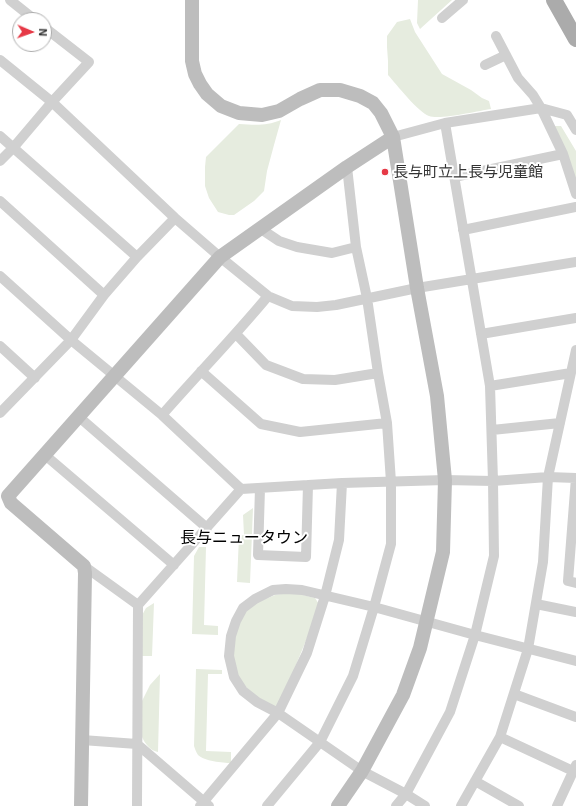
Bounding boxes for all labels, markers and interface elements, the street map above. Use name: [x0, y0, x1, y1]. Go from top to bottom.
north arrow: [12, 12, 52, 52]
text: N: [37, 28, 50, 37]
place label: 長与町立上長与児童館: [393, 163, 543, 181]
marker: 長与町立上長与児童館: [380, 167, 390, 177]
district label: 長与ニュータウン: [180, 528, 308, 548]

